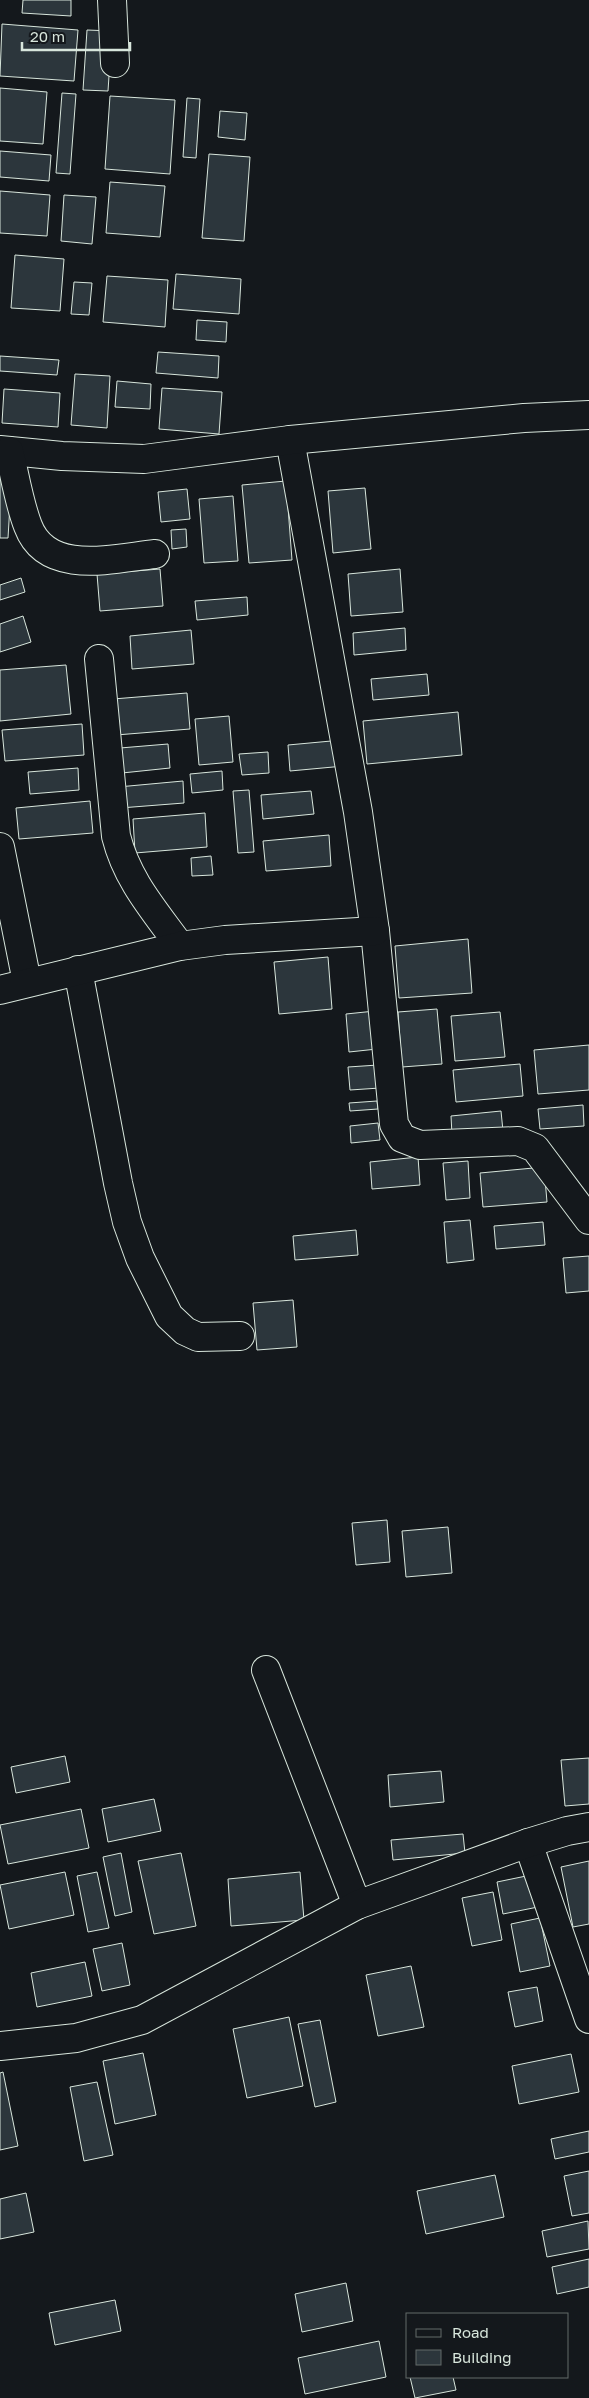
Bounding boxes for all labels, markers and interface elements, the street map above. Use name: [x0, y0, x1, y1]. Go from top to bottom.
scale bar: [22, 20, 130, 52]
text: 20 m: [30, 27, 65, 45]
legend: [406, 2313, 569, 2378]
text: Road: [452, 2323, 489, 2341]
text: Building: [452, 2348, 512, 2366]

